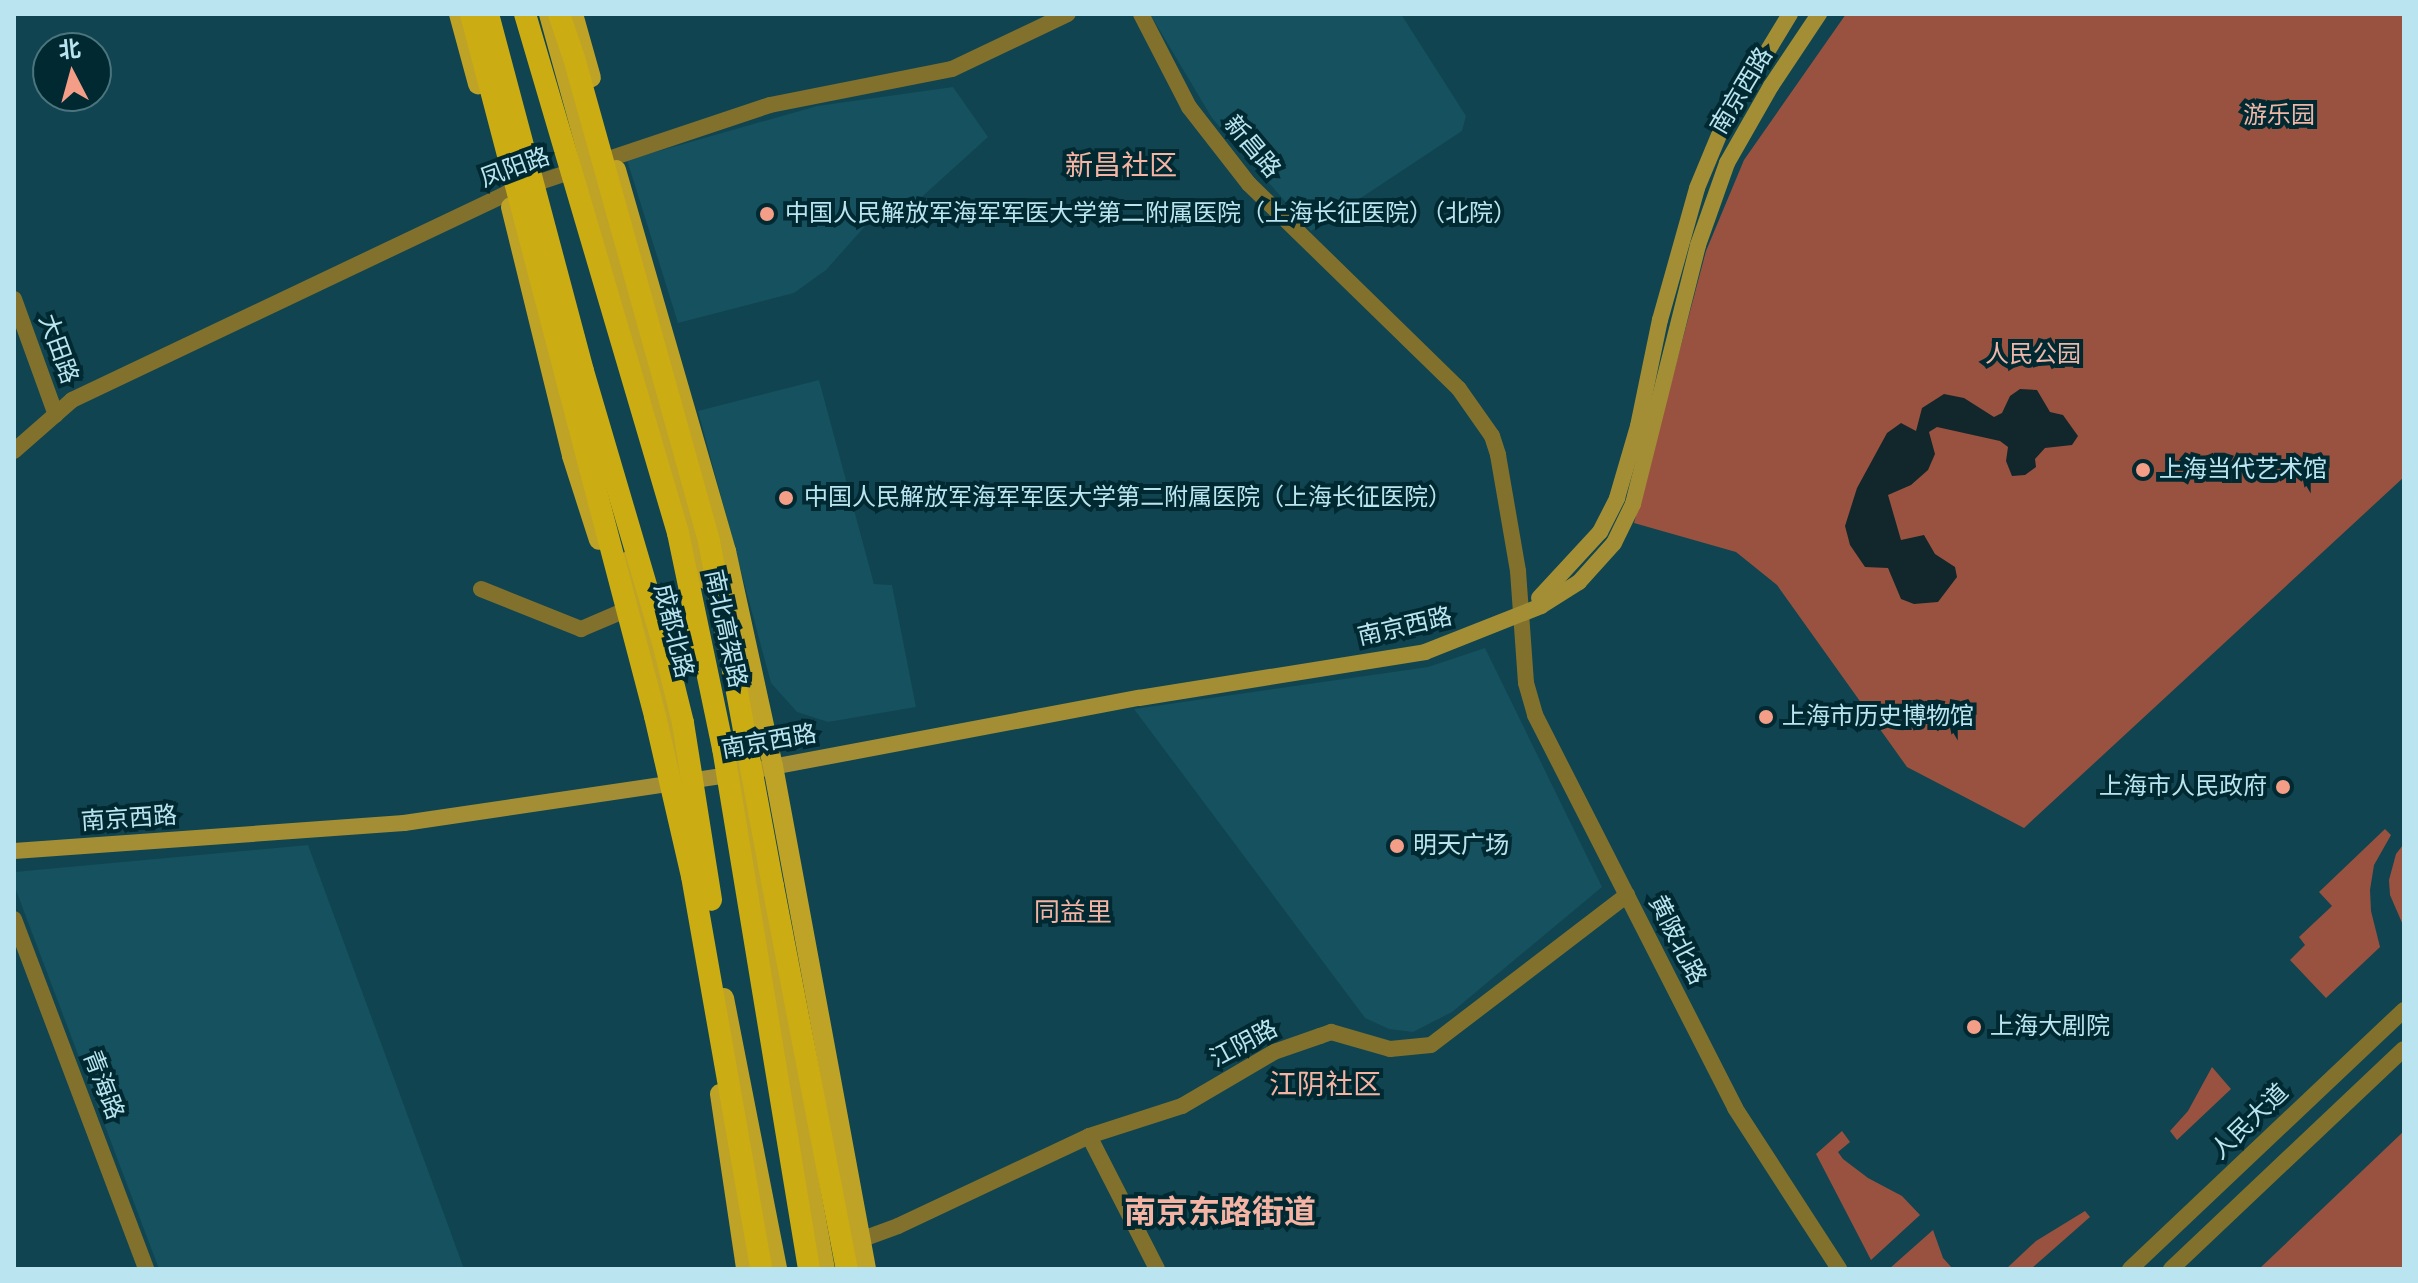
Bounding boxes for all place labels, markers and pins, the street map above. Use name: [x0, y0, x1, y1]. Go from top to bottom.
place label: 中国人民解放军海军军医大学第二附属医院（上海长征医院）（北院）: [785, 200, 1517, 228]
marker: 中国人民解放军海军军医大学第二附属医院（上海长征医院）（北院）: [756, 203, 778, 225]
place label: 上海当代艺术馆: [2159, 456, 2327, 484]
marker: 上海当代艺术馆: [2134, 461, 2152, 479]
place label: 中国人民解放军海军军医大学第二附属医院（上海长征医院）: [804, 484, 1452, 512]
marker: 中国人民解放军海军军医大学第二附属医院（上海长征医院）: [775, 487, 797, 509]
place label: 上海市历史博物馆: [1782, 703, 1974, 731]
marker: 上海市历史博物馆: [1757, 708, 1775, 726]
place label: 上海市人民政府: [2099, 773, 2267, 801]
marker: 上海市人民政府: [2274, 778, 2292, 796]
place label: 明天广场: [1413, 832, 1509, 860]
marker: 明天广场: [1388, 837, 1406, 855]
place label: 上海大剧院: [1990, 1013, 2110, 1041]
marker: 上海大剧院: [1965, 1018, 1983, 1036]

